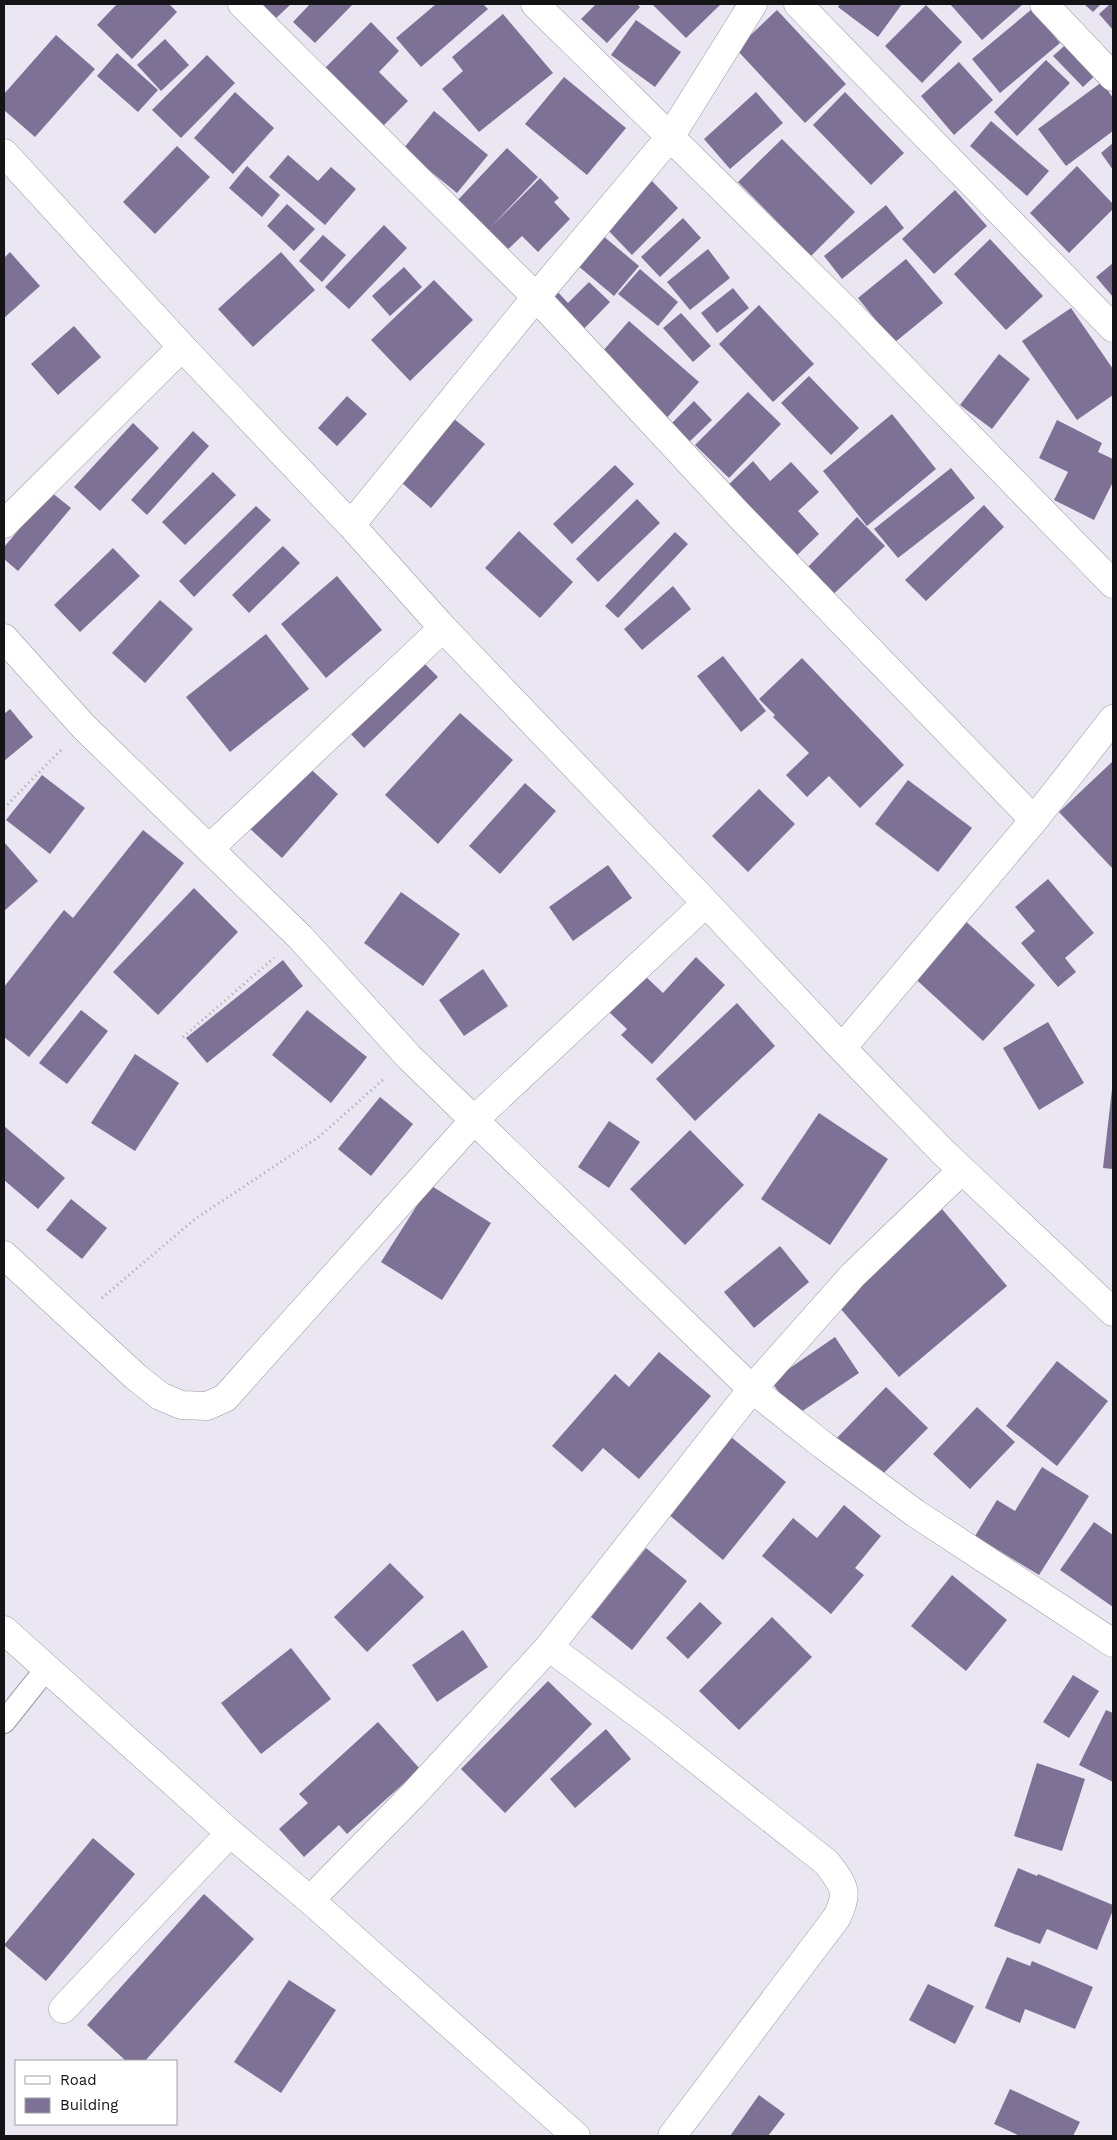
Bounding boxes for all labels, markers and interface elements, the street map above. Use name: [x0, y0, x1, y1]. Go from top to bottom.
legend: [15, 2060, 178, 2125]
text: Road: [60, 2071, 97, 2089]
text: Building: [60, 2096, 118, 2114]

